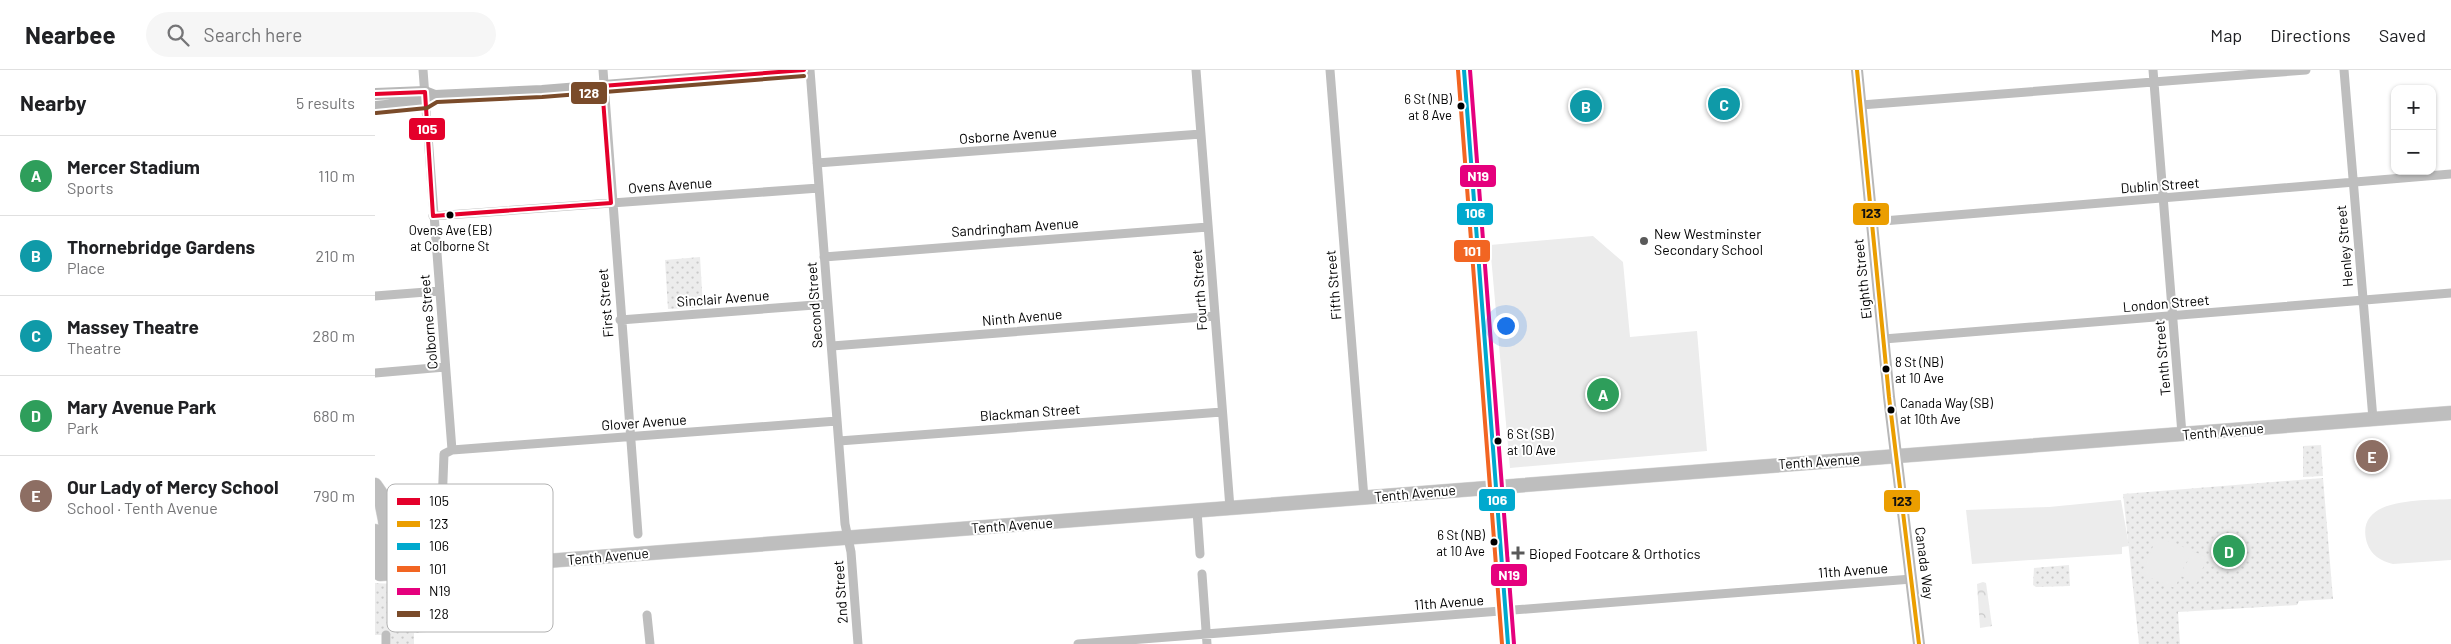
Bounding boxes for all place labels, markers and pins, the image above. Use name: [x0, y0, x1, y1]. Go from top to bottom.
pin: C: [1708, 85, 1740, 123]
pin: B: [1570, 87, 1602, 125]
place label: 6 St (NB) at 8 Ave: [1404, 91, 1453, 123]
marker: 6 St (NB) at 8 Ave: [1456, 101, 1466, 111]
marker: Ovens Ave (EB) at Colborne St: [445, 210, 455, 220]
place label: Ovens Ave (EB) at Colborne St: [409, 222, 492, 254]
place label: New Westminster Secondary School: [1654, 225, 1763, 258]
marker: New Westminster Secondary School: [1638, 235, 1650, 247]
place label: 8 St (NB) at 10 Ave: [1895, 354, 1944, 386]
marker: 8 St (NB) at 10 Ave: [1881, 364, 1891, 374]
pin: A: [1587, 375, 1619, 413]
place label: Canada Way (SB) at 10th Ave: [1900, 395, 1994, 427]
marker: Canada Way (SB) at 10th Ave: [1886, 405, 1896, 415]
place label: 6 St (SB) at 10 Ave: [1507, 426, 1556, 458]
marker: 6 St (SB) at 10 Ave: [1493, 436, 1503, 446]
pin: E: [2356, 437, 2388, 475]
place label: 6 St (NB) at 10 Ave: [1436, 527, 1486, 559]
pin: D: [2213, 532, 2245, 570]
marker: 6 St (NB) at 10 Ave: [1489, 537, 1499, 547]
place label: Bioped Footcare & Orthotics: [1529, 545, 1701, 562]
marker: Bioped Footcare & Orthotics: [1511, 546, 1525, 560]

